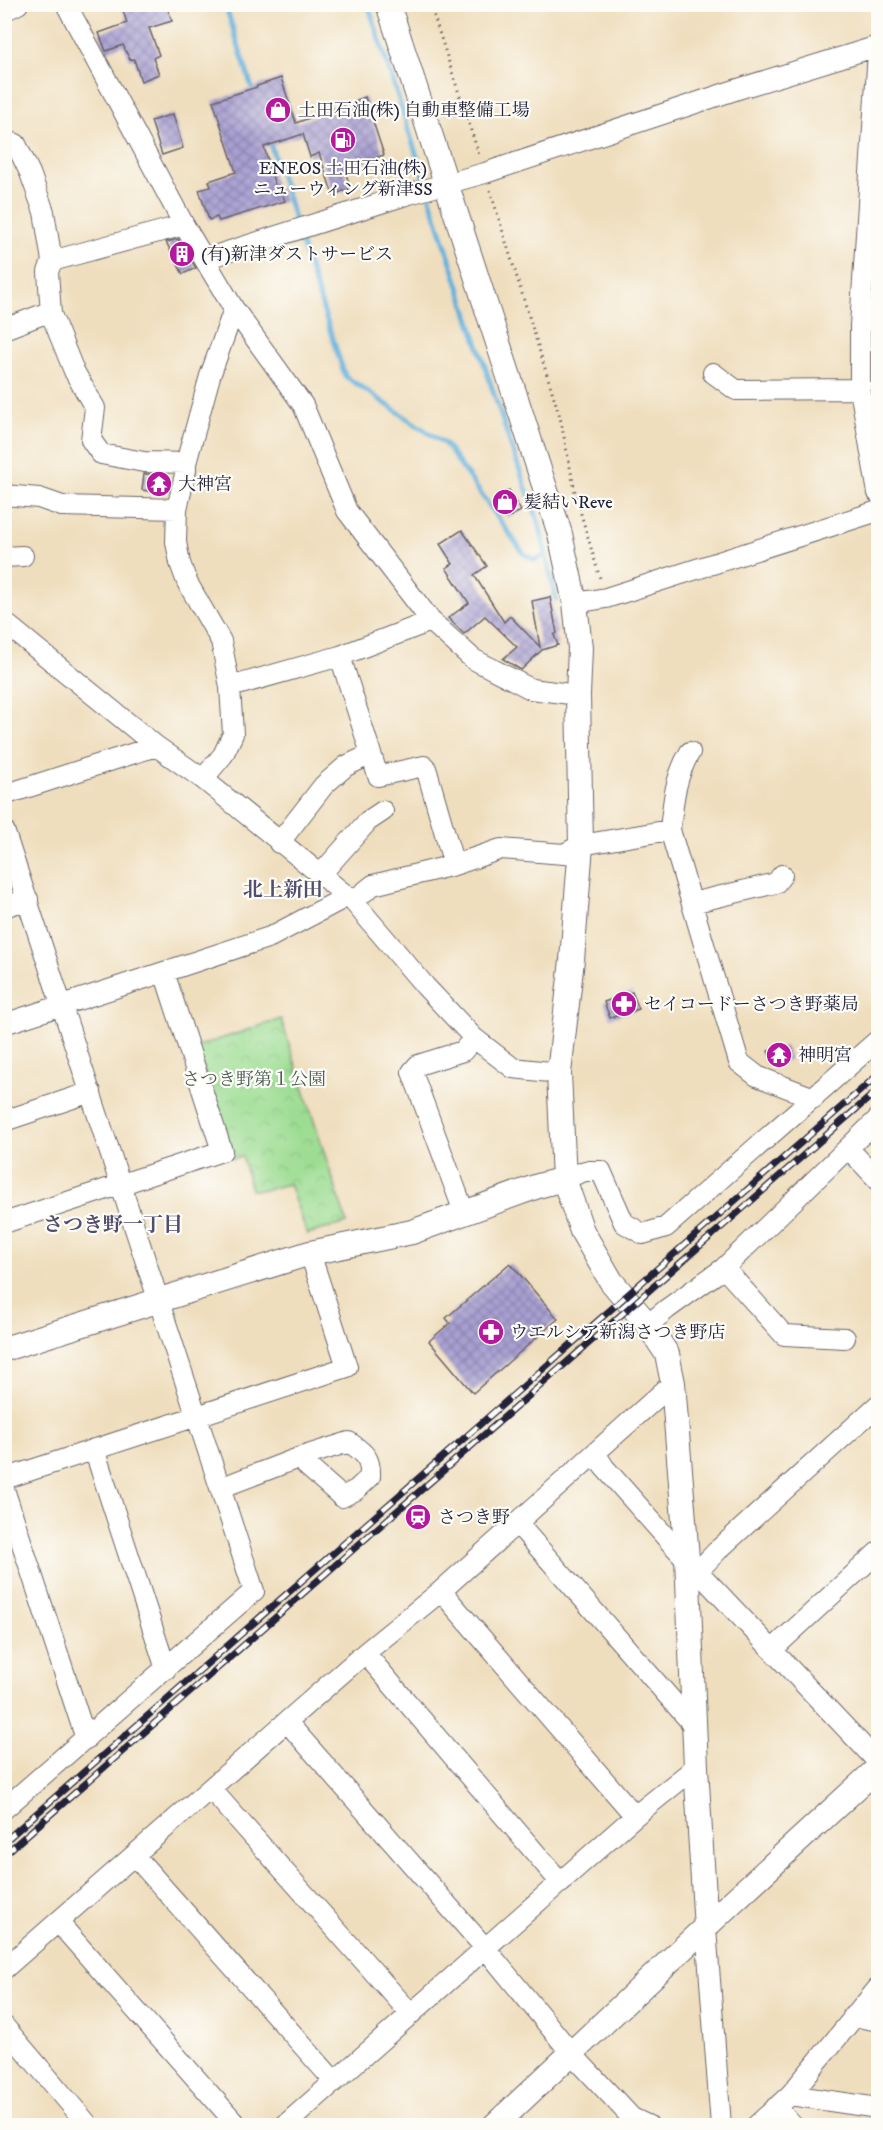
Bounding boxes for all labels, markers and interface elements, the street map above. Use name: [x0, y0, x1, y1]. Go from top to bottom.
shop icon: 土田石油(株) 自動車整備工場: [263, 95, 293, 125]
place label: 土田石油(株) 自動車整備工場: [298, 100, 530, 122]
fuel station icon: ENEOS 土田石油(株) ニューウィング新津SS: [328, 125, 358, 155]
place label: ENEOS 土田石油(株) ニューウィング新津SS: [253, 158, 433, 201]
building icon: (有)新津ダストサービス: [167, 239, 197, 269]
place label: (有)新津ダストサービス: [201, 244, 393, 266]
temple icon: 大神宮: [144, 469, 174, 499]
place label: 大神宮: [178, 474, 232, 496]
shop icon: 髪結いReve: [490, 487, 520, 517]
place label: 髪結いReve: [524, 492, 613, 514]
district label: 北上新田: [243, 878, 323, 903]
pharmacy icon: セイコードーさつき野薬局: [609, 989, 639, 1019]
place label: セイコードーさつき野薬局: [644, 994, 859, 1016]
temple icon: 神明宮: [764, 1040, 794, 1070]
place label: 神明宮: [798, 1045, 852, 1067]
park label: さつき野第１公園: [182, 1069, 326, 1091]
district label: さつき野一丁目: [43, 1213, 183, 1238]
pharmacy icon: ウエルシア新潟さつき野店: [476, 1317, 506, 1347]
place label: ウエルシア新潟さつき野店: [510, 1322, 726, 1344]
station icon: さつき野: [403, 1502, 433, 1532]
place label: さつき野: [438, 1507, 510, 1529]

